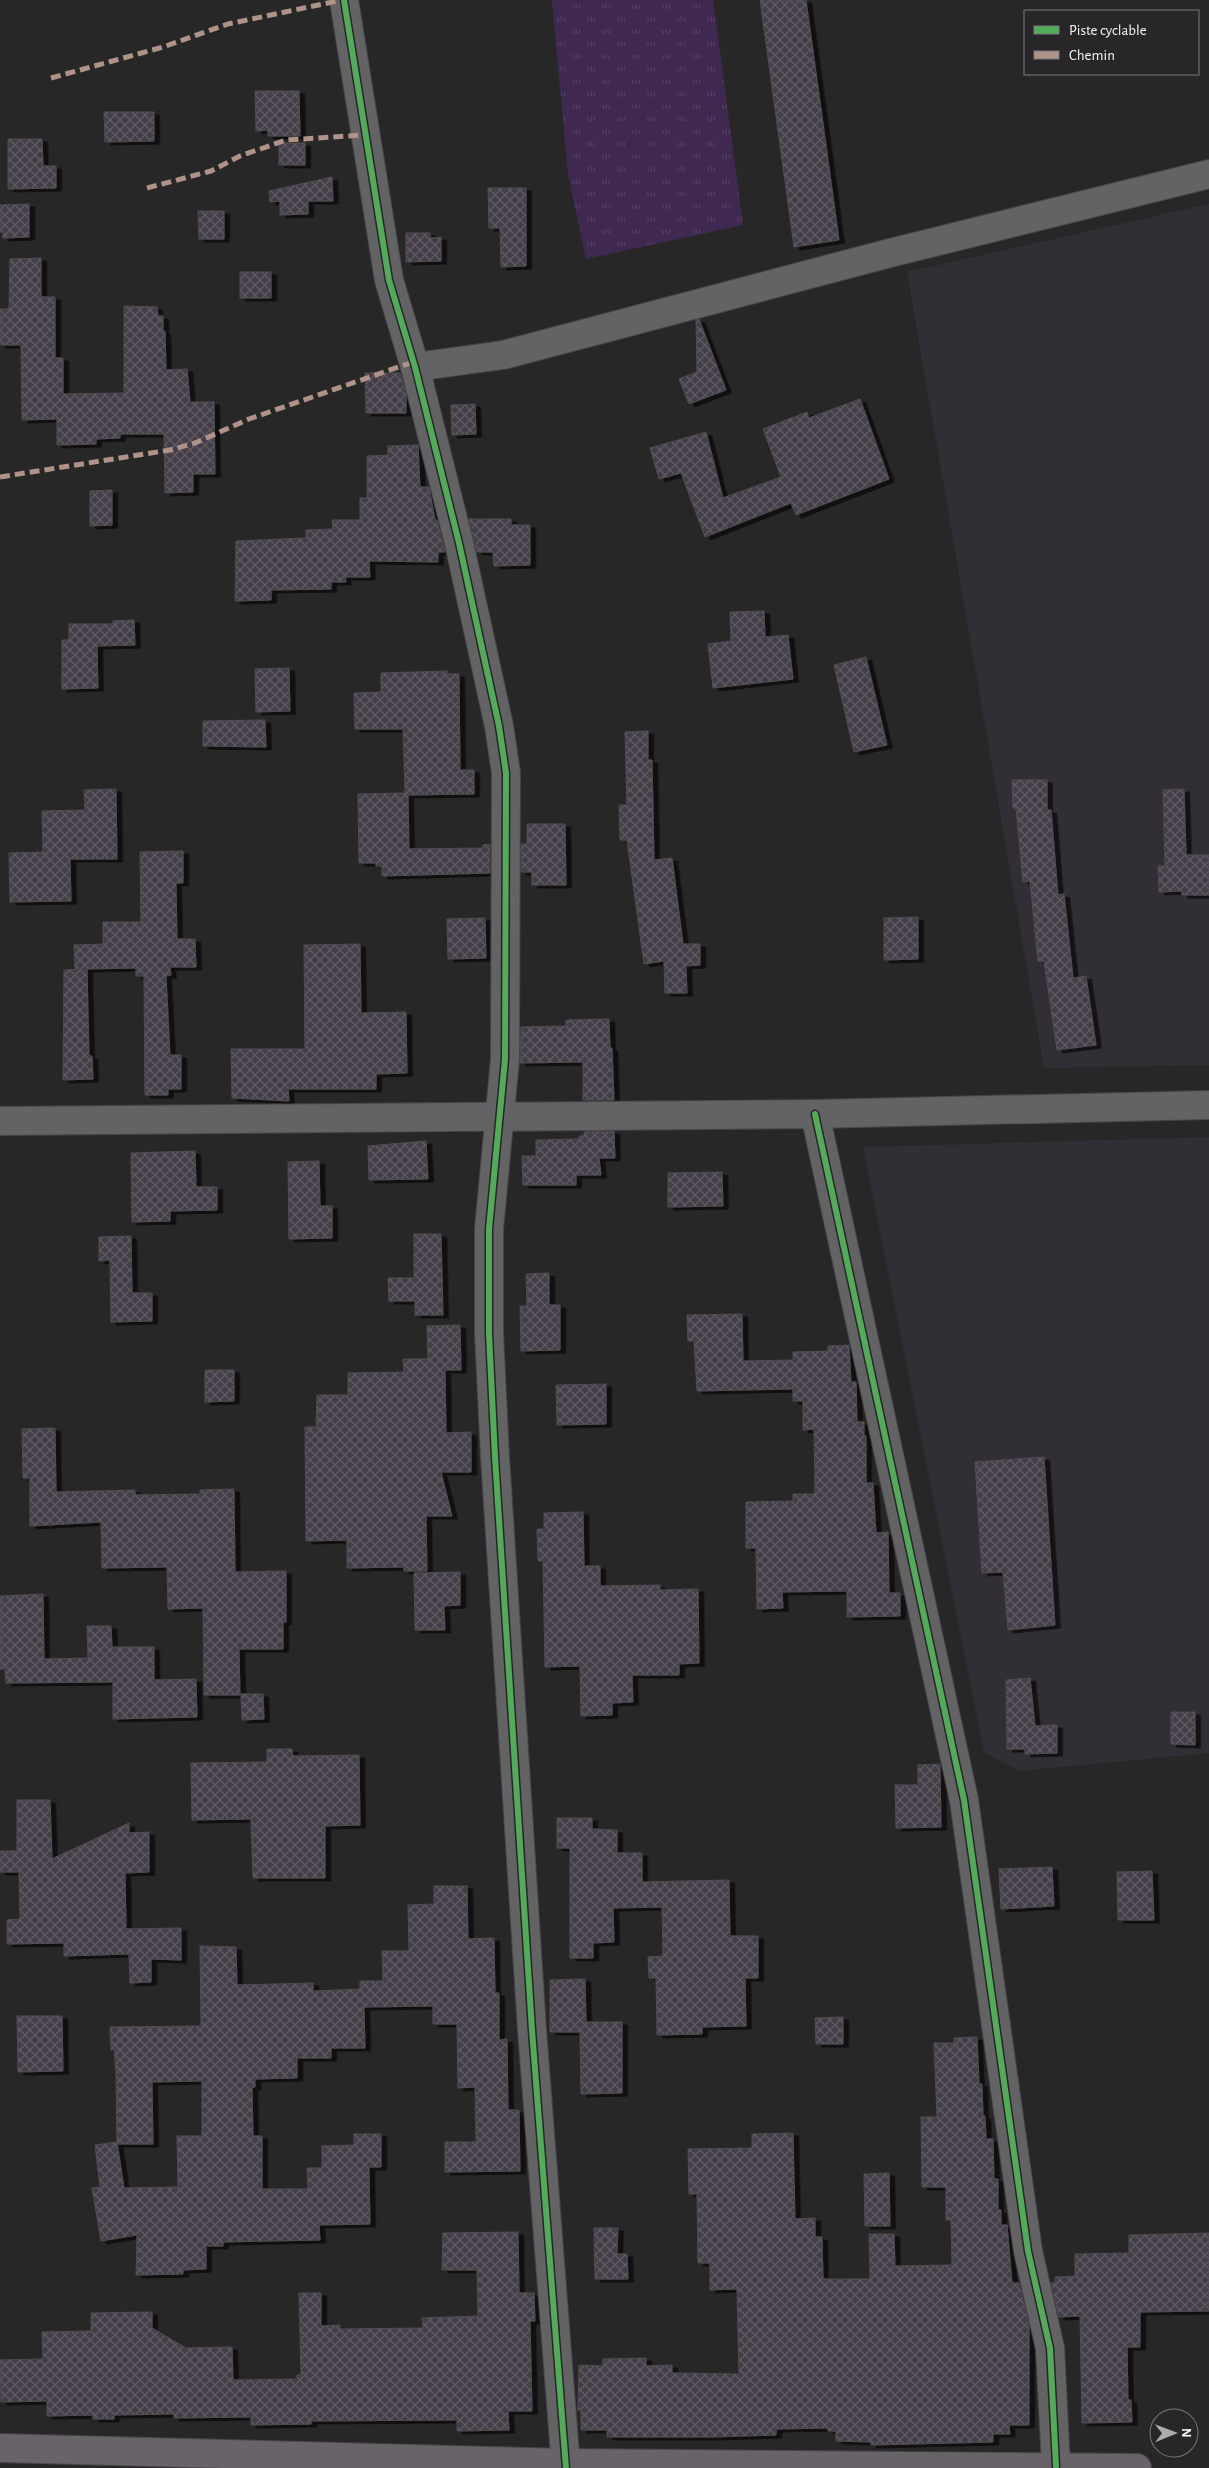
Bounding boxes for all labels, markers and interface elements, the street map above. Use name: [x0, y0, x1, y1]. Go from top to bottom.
legend: [1024, 10, 1199, 75]
text: Piste cyclable: [1069, 23, 1147, 38]
text: Chemin: [1069, 48, 1115, 63]
north arrow: [1149, 2408, 1199, 2458]
text: N: [1179, 2428, 1193, 2438]

